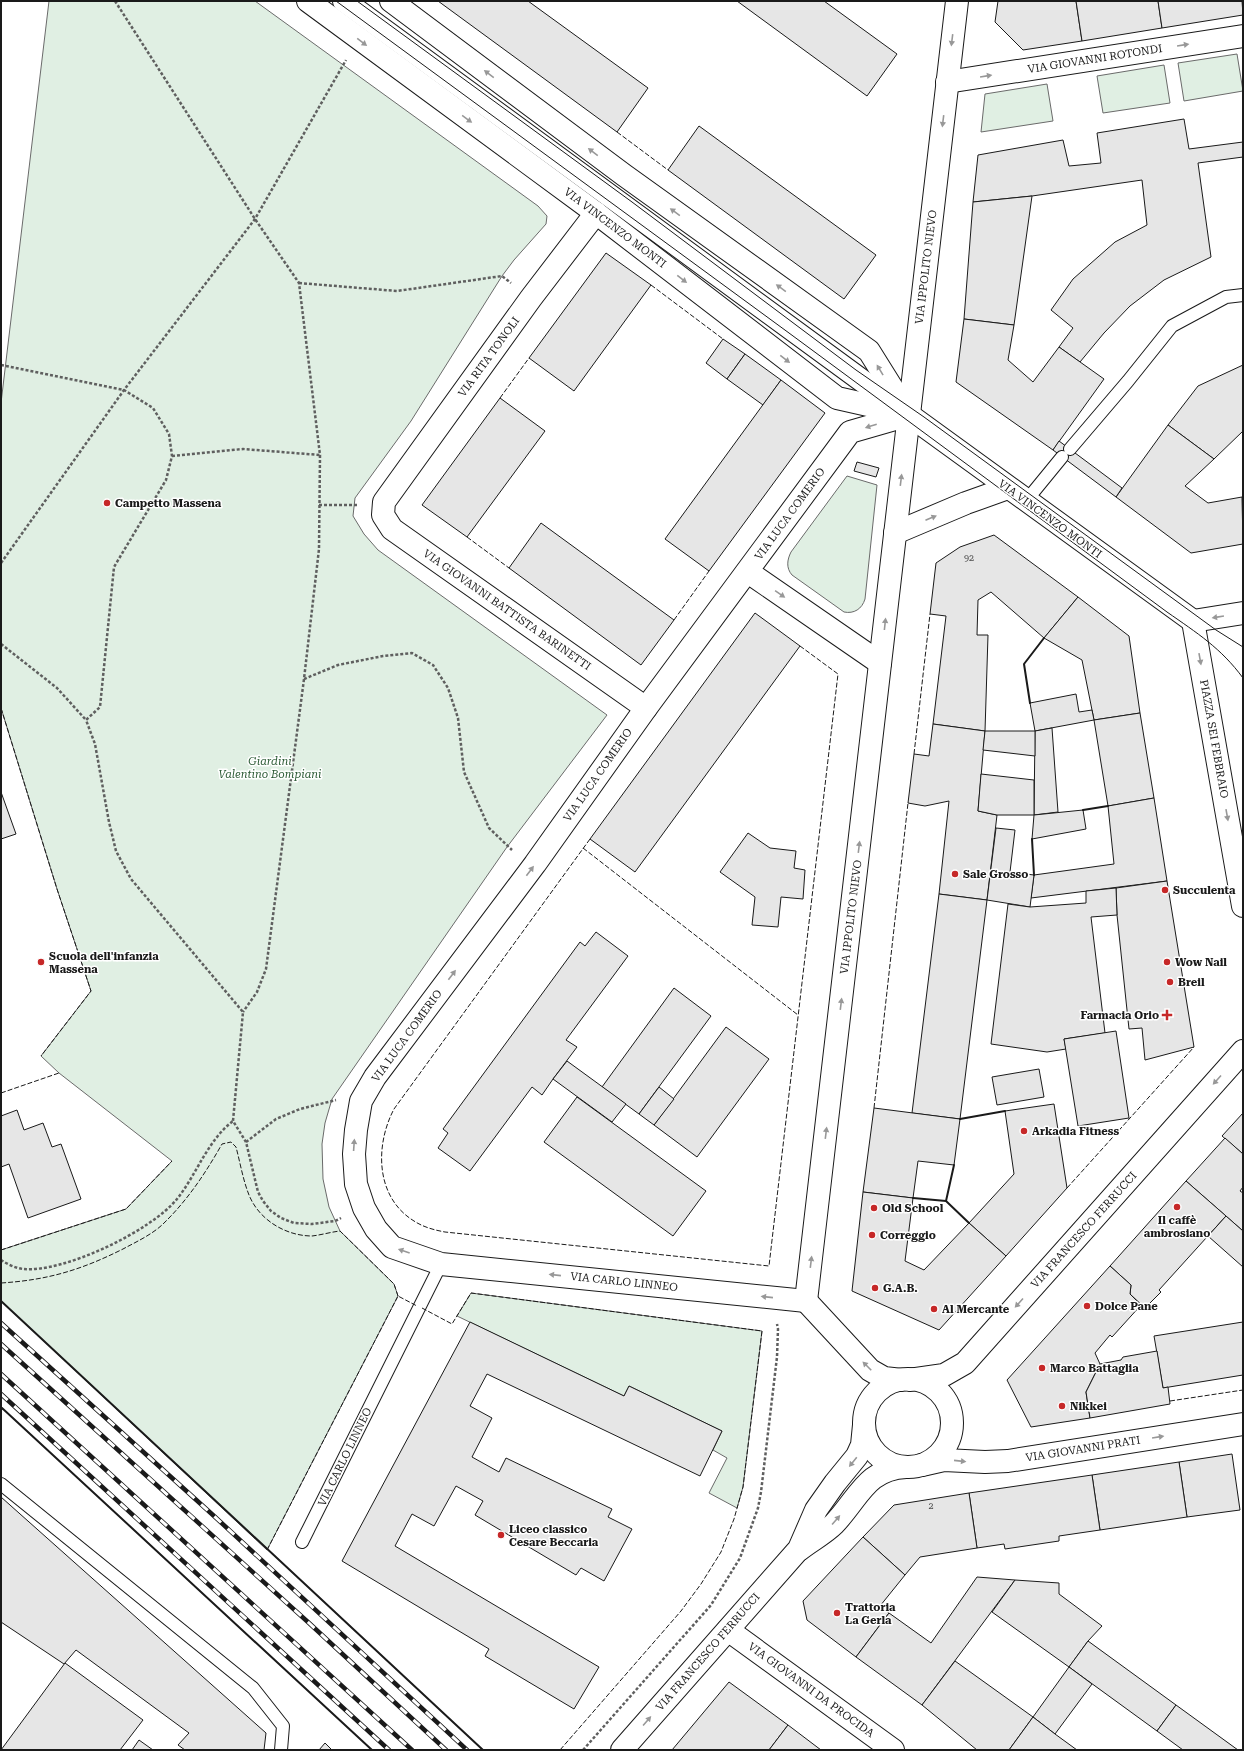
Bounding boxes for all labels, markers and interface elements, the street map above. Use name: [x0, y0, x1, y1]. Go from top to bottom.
one-way arrow: [949, 34, 955, 46]
one-way arrow: [357, 37, 368, 46]
street label: VIA GIOVANNI ROTONDI: [1027, 42, 1163, 76]
one-way arrow: [1177, 42, 1189, 48]
one-way arrow: [483, 70, 494, 78]
one-way arrow: [980, 73, 992, 79]
one-way arrow: [462, 114, 472, 122]
one-way arrow: [940, 115, 946, 127]
one-way arrow: [587, 148, 598, 156]
street label: VIA VINCENZO MONTI: [561, 185, 669, 271]
one-way arrow: [670, 208, 681, 217]
street label: VIA IPPOLITO NIEVO: [913, 209, 940, 325]
one-way arrow: [677, 275, 688, 284]
one-way arrow: [776, 284, 786, 292]
street label: VIA RITA TONOLI: [456, 314, 522, 400]
one-way arrow: [780, 354, 791, 363]
one-way arrow: [877, 364, 884, 376]
one-way arrow: [865, 423, 877, 429]
street label: VIA LUCA COMERIO: [752, 465, 828, 563]
one-way arrow: [898, 474, 905, 486]
street label: VIA VINCENZO MONTI: [996, 477, 1104, 561]
place label: Campetto Massena: [115, 497, 222, 510]
marker: Campetto Massena: [102, 498, 112, 508]
one-way arrow: [925, 514, 937, 520]
street label: VIA GIOVANNI BATTISTA BARINETTI: [421, 547, 593, 673]
house number: 92: [964, 553, 974, 563]
one-way arrow: [775, 590, 785, 598]
one-way arrow: [1212, 614, 1224, 620]
one-way arrow: [882, 618, 888, 630]
one-way arrow: [1197, 653, 1203, 666]
street label: PIAZZA SEI FEBBRAIO: [1197, 679, 1231, 800]
street label: VIA LUCA COMERIO: [561, 726, 635, 824]
park label: Giardini Valentino Bompiani: [218, 755, 322, 781]
one-way arrow: [1224, 809, 1230, 821]
one-way arrow: [856, 841, 862, 853]
street label: VIA IPPOLITO NIEVO: [838, 859, 865, 975]
one-way arrow: [526, 865, 534, 876]
place label: Sale Grosso: [963, 868, 1028, 881]
marker: Sale Grosso: [950, 869, 960, 879]
place label: Succulenta: [1173, 884, 1236, 897]
marker: Succulenta: [1160, 885, 1170, 895]
place label: Scuola dell'infanzia Massena: [49, 950, 159, 976]
place label: Wow Nail: [1175, 956, 1227, 969]
marker: Scuola dell'infanzia Massena: [36, 957, 46, 967]
marker: Wow Nail: [1162, 957, 1172, 967]
one-way arrow: [448, 969, 456, 980]
place label: Breil: [1178, 976, 1205, 989]
marker: Breil: [1165, 977, 1175, 987]
street label: VIA LUCA COMERIO: [369, 987, 445, 1085]
one-way arrow: [838, 998, 844, 1010]
place label: Farmacia Orio: [1080, 1009, 1159, 1022]
marker: Farmacia Orio: [1162, 1010, 1172, 1020]
one-way arrow: [1212, 1075, 1222, 1085]
place label: Arkadia Fitness: [1032, 1125, 1119, 1138]
marker: Arkadia Fitness: [1019, 1126, 1029, 1136]
one-way arrow: [823, 1127, 829, 1139]
one-way arrow: [351, 1139, 358, 1151]
street label: VIA FRANCESCO FERRUCCI: [1028, 1169, 1140, 1291]
place label: Old School: [882, 1202, 944, 1215]
marker: Il caffè ambrosiano: [1172, 1202, 1182, 1212]
marker: Old School: [869, 1203, 879, 1213]
place label: Il caffè ambrosiano: [1144, 1214, 1210, 1240]
place label: Correggio: [880, 1229, 936, 1242]
marker: Correggio: [867, 1230, 877, 1240]
one-way arrow: [398, 1248, 410, 1254]
one-way arrow: [808, 1256, 814, 1268]
street label: VIA CARLO LINNEO: [570, 1270, 679, 1294]
one-way arrow: [549, 1272, 561, 1278]
place label: G.A.B.: [883, 1282, 918, 1295]
marker: G.A.B.: [870, 1283, 880, 1293]
one-way arrow: [761, 1294, 773, 1300]
one-way arrow: [1014, 1298, 1024, 1308]
place label: Dolce Pane: [1095, 1300, 1158, 1313]
marker: Dolce Pane: [1082, 1301, 1092, 1311]
place label: Al Mercante: [942, 1303, 1010, 1316]
marker: Al Mercante: [929, 1304, 939, 1314]
one-way arrow: [862, 1361, 872, 1371]
place label: Marco Battaglia: [1050, 1362, 1139, 1375]
marker: Marco Battaglia: [1037, 1363, 1047, 1373]
place label: Nikkei: [1070, 1400, 1107, 1413]
marker: Nikkei: [1057, 1401, 1067, 1411]
street label: VIA CARLO LINNEO: [315, 1405, 375, 1508]
street label: VIA GIOVANNI PRATI: [1025, 1433, 1141, 1465]
one-way arrow: [1152, 1434, 1164, 1440]
one-way arrow: [848, 1456, 857, 1467]
one-way arrow: [954, 1457, 966, 1464]
house number: 2: [928, 1501, 934, 1511]
one-way arrow: [832, 1515, 841, 1525]
place label: Liceo classico Cesare Beccaria: [509, 1523, 599, 1549]
marker: Liceo classico Cesare Beccaria: [496, 1530, 506, 1540]
street label: VIA FRANCESCO FERRUCCI: [653, 1590, 763, 1714]
place label: Trattoria La Gerla: [845, 1601, 896, 1627]
marker: Trattoria La Gerla: [832, 1608, 842, 1618]
street label: VIA GIOVANNI DA PROCIDA: [745, 1640, 877, 1740]
one-way arrow: [643, 1716, 652, 1726]

